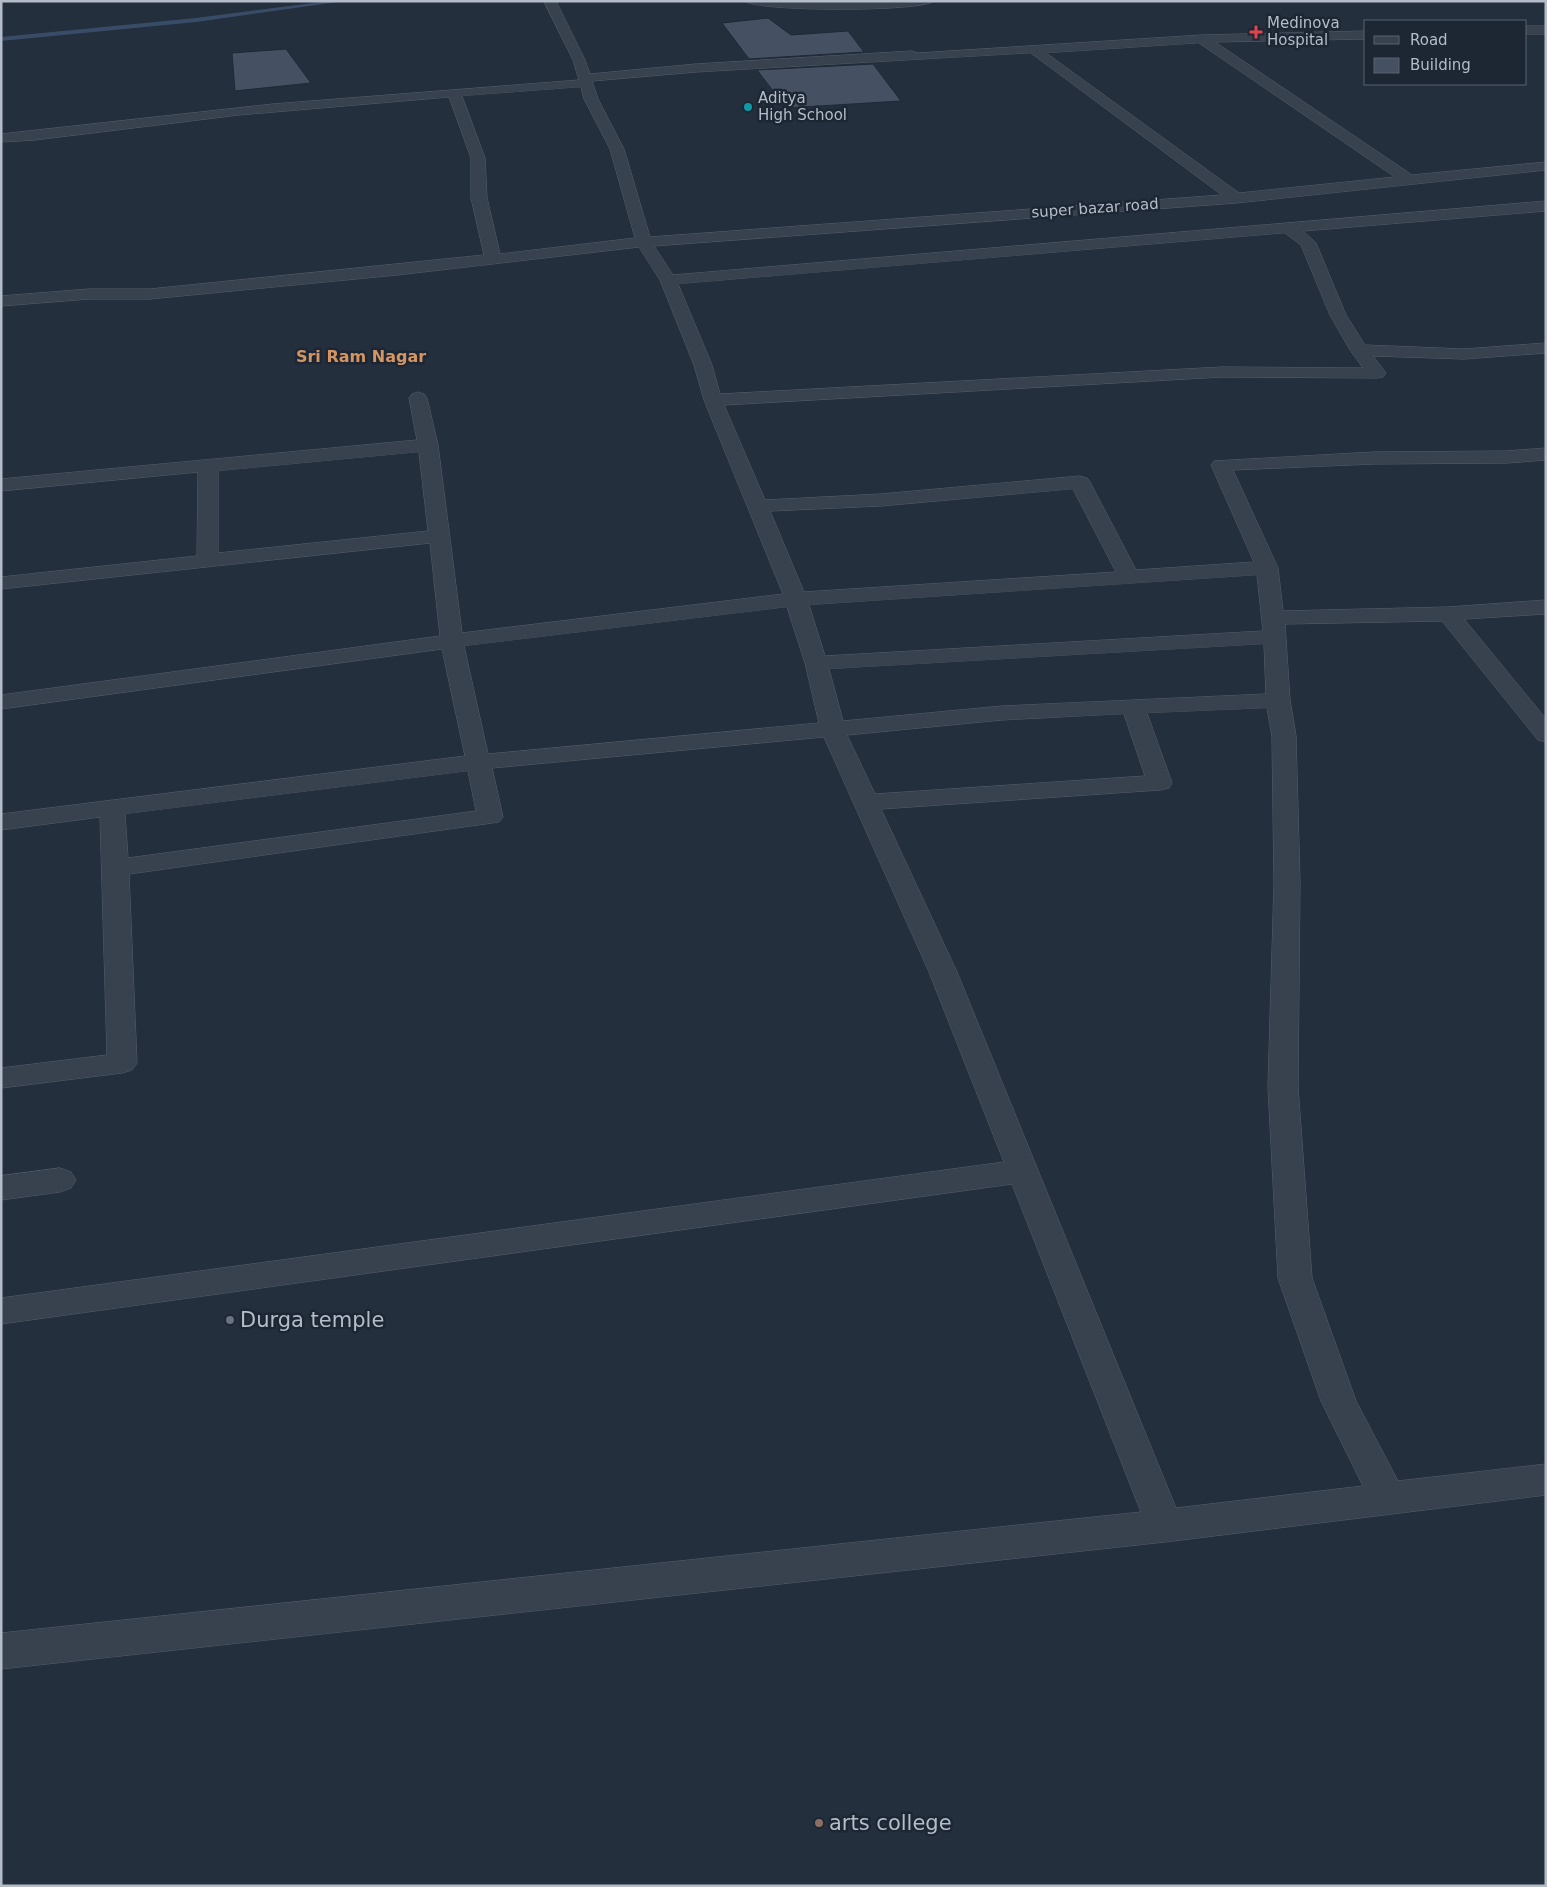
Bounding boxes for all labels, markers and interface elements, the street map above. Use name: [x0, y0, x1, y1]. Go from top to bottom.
place label: Medinova Hospital: [1267, 14, 1340, 49]
legend: [1364, 20, 1527, 85]
marker: Medinova Hospital: [1249, 25, 1263, 39]
text: Road: [1410, 31, 1448, 49]
text: Building: [1410, 56, 1471, 74]
place label: Aditya High School: [758, 89, 847, 124]
marker: Aditya High School: [742, 101, 754, 113]
street label: super bazar road: [1031, 195, 1159, 221]
district label: Sri Ram Nagar: [296, 347, 426, 366]
place label: Durga temple: [240, 1308, 384, 1332]
marker: Durga temple: [224, 1314, 236, 1326]
place label: arts college: [829, 1811, 952, 1835]
marker: arts college: [813, 1817, 825, 1829]

